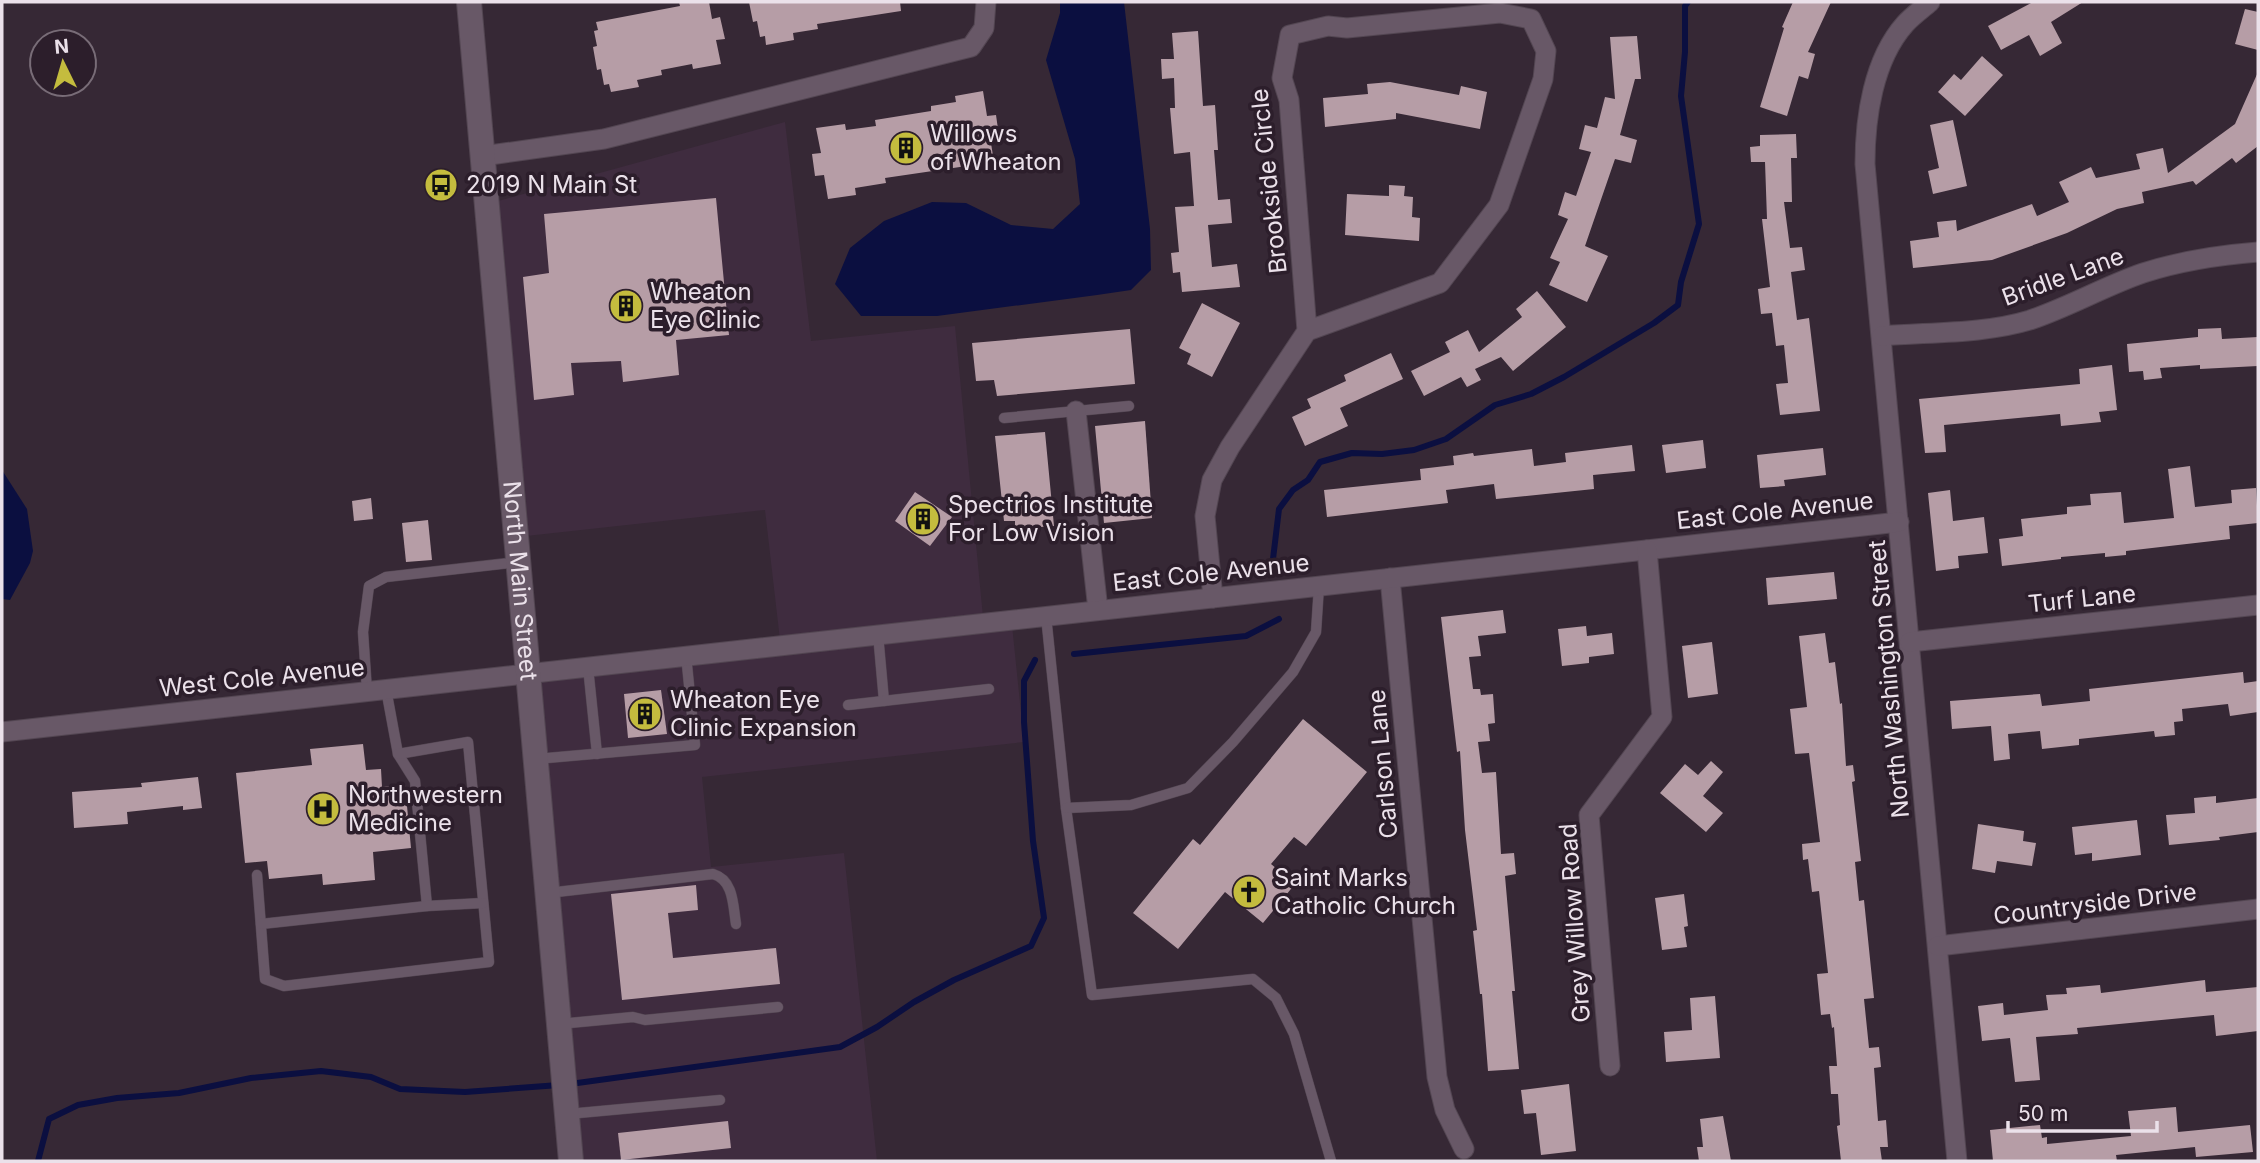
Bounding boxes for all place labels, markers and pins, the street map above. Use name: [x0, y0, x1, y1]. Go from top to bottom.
place label: Willows of Wheaton: [930, 119, 1062, 176]
building icon: Willows of Wheaton: [887, 129, 925, 167]
bus stop icon: 2019 N Main St: [422, 166, 460, 204]
place label: 2019 N Main St: [466, 170, 637, 199]
place label: Wheaton Eye Clinic: [650, 277, 761, 334]
building icon: Wheaton Eye Clinic: [607, 287, 645, 325]
place label: Spectrios Institute For Low Vision: [948, 490, 1153, 547]
building icon: Spectrios Institute For Low Vision: [904, 500, 942, 538]
place label: Wheaton Eye Clinic Expansion: [670, 685, 857, 742]
building icon: Wheaton Eye Clinic Expansion: [626, 695, 664, 733]
place label: Northwestern Medicine: [348, 780, 503, 837]
hospital icon: Northwestern Medicine: [304, 790, 342, 828]
place label: Saint Marks Catholic Church: [1274, 863, 1456, 920]
church icon: Saint Marks Catholic Church: [1230, 873, 1268, 911]

